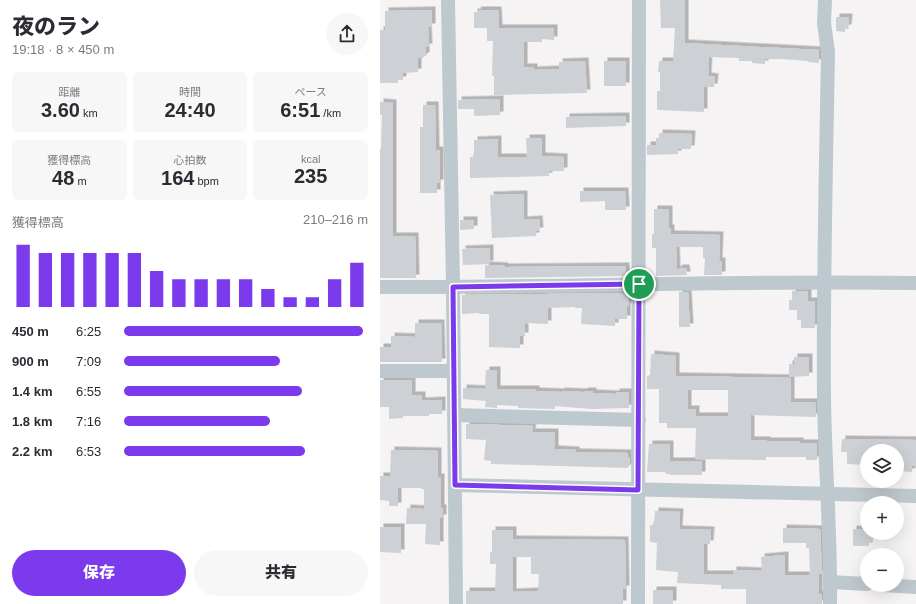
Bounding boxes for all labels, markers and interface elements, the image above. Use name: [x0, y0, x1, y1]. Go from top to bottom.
button: share: [326, 13, 368, 55]
text: 夜のラン: [12, 14, 100, 39]
text: 19:18 · 8 × 450 m: [12, 42, 114, 57]
text: 距離: [58, 86, 80, 98]
text: 時間: [179, 86, 201, 98]
text: ペース: [294, 86, 327, 98]
text: 3.60: [41, 99, 80, 121]
text: 24:40: [164, 99, 216, 121]
text: 6:51: [280, 99, 320, 121]
text: km: [80, 107, 98, 119]
text: /km: [320, 107, 341, 119]
text: kcal: [301, 153, 320, 165]
text: 獲得標高: [47, 154, 91, 166]
text: 心拍数: [173, 154, 206, 166]
text: 235: [294, 165, 327, 187]
text: 48: [52, 167, 74, 189]
text: 164: [161, 167, 194, 189]
text: m: [74, 175, 87, 187]
text: bpm: [194, 175, 219, 187]
text: 210–216 m: [303, 212, 368, 227]
text: 獲得標高: [12, 215, 64, 230]
pin: [622, 267, 656, 301]
icon: arrive: [628, 273, 650, 295]
text: 450 m: [12, 324, 49, 339]
text: 6:25: [76, 324, 101, 339]
text: 900 m: [12, 354, 49, 369]
text: 7:09: [76, 354, 101, 369]
text: 1.4 km: [12, 384, 52, 399]
text: 6:55: [76, 384, 101, 399]
text: 1.8 km: [12, 414, 52, 429]
text: 7:16: [76, 414, 101, 429]
text: 2.2 km: [12, 444, 52, 459]
text: 6:53: [76, 444, 101, 459]
map controls: [860, 444, 904, 592]
button: layers: [860, 444, 904, 488]
button: +: [860, 496, 904, 540]
button: −: [860, 548, 904, 592]
button: 保存: [12, 550, 186, 596]
button: 共有: [194, 550, 368, 596]

